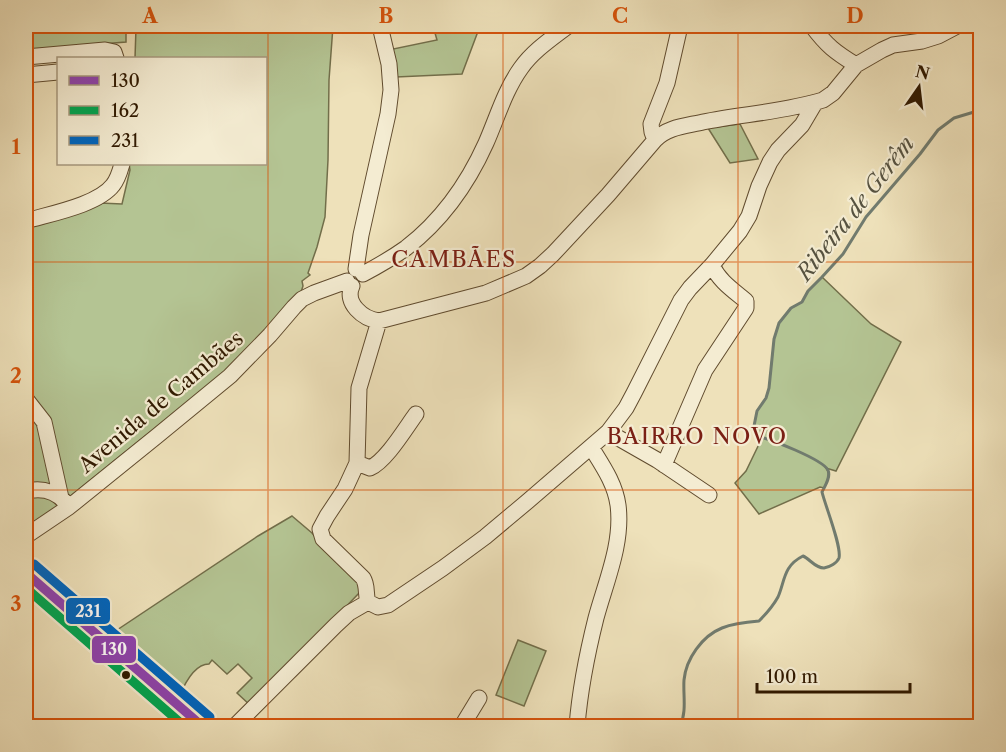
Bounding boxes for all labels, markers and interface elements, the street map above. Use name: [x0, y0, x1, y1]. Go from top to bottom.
text: A: [141, 4, 158, 28]
text: B: [379, 4, 394, 28]
text: C: [612, 4, 628, 28]
text: D: [846, 4, 864, 28]
legend: [57, 57, 267, 165]
north arrow: [889, 57, 949, 117]
text: N: [913, 61, 932, 84]
text: 130: [111, 70, 140, 92]
text: 162: [111, 100, 139, 122]
text: 231: [111, 130, 139, 152]
water label: Ribeira de Gerêm: [789, 131, 920, 287]
text: 1: [12, 135, 21, 159]
district label: CAMBÃES: [391, 246, 517, 273]
street label: Avenida de Cambães: [73, 325, 248, 478]
text: 2: [10, 364, 22, 388]
district label: BAIRRO NOVO: [606, 423, 788, 450]
text: 3: [10, 592, 22, 616]
line badge: 231: [65, 597, 111, 625]
text: 231: [75, 601, 102, 621]
line badge: 130: [91, 635, 137, 664]
text: 130: [101, 639, 127, 659]
scale bar: [757, 656, 910, 694]
text: 100 m: [766, 666, 818, 688]
unlabelled marker: [120, 669, 132, 681]

